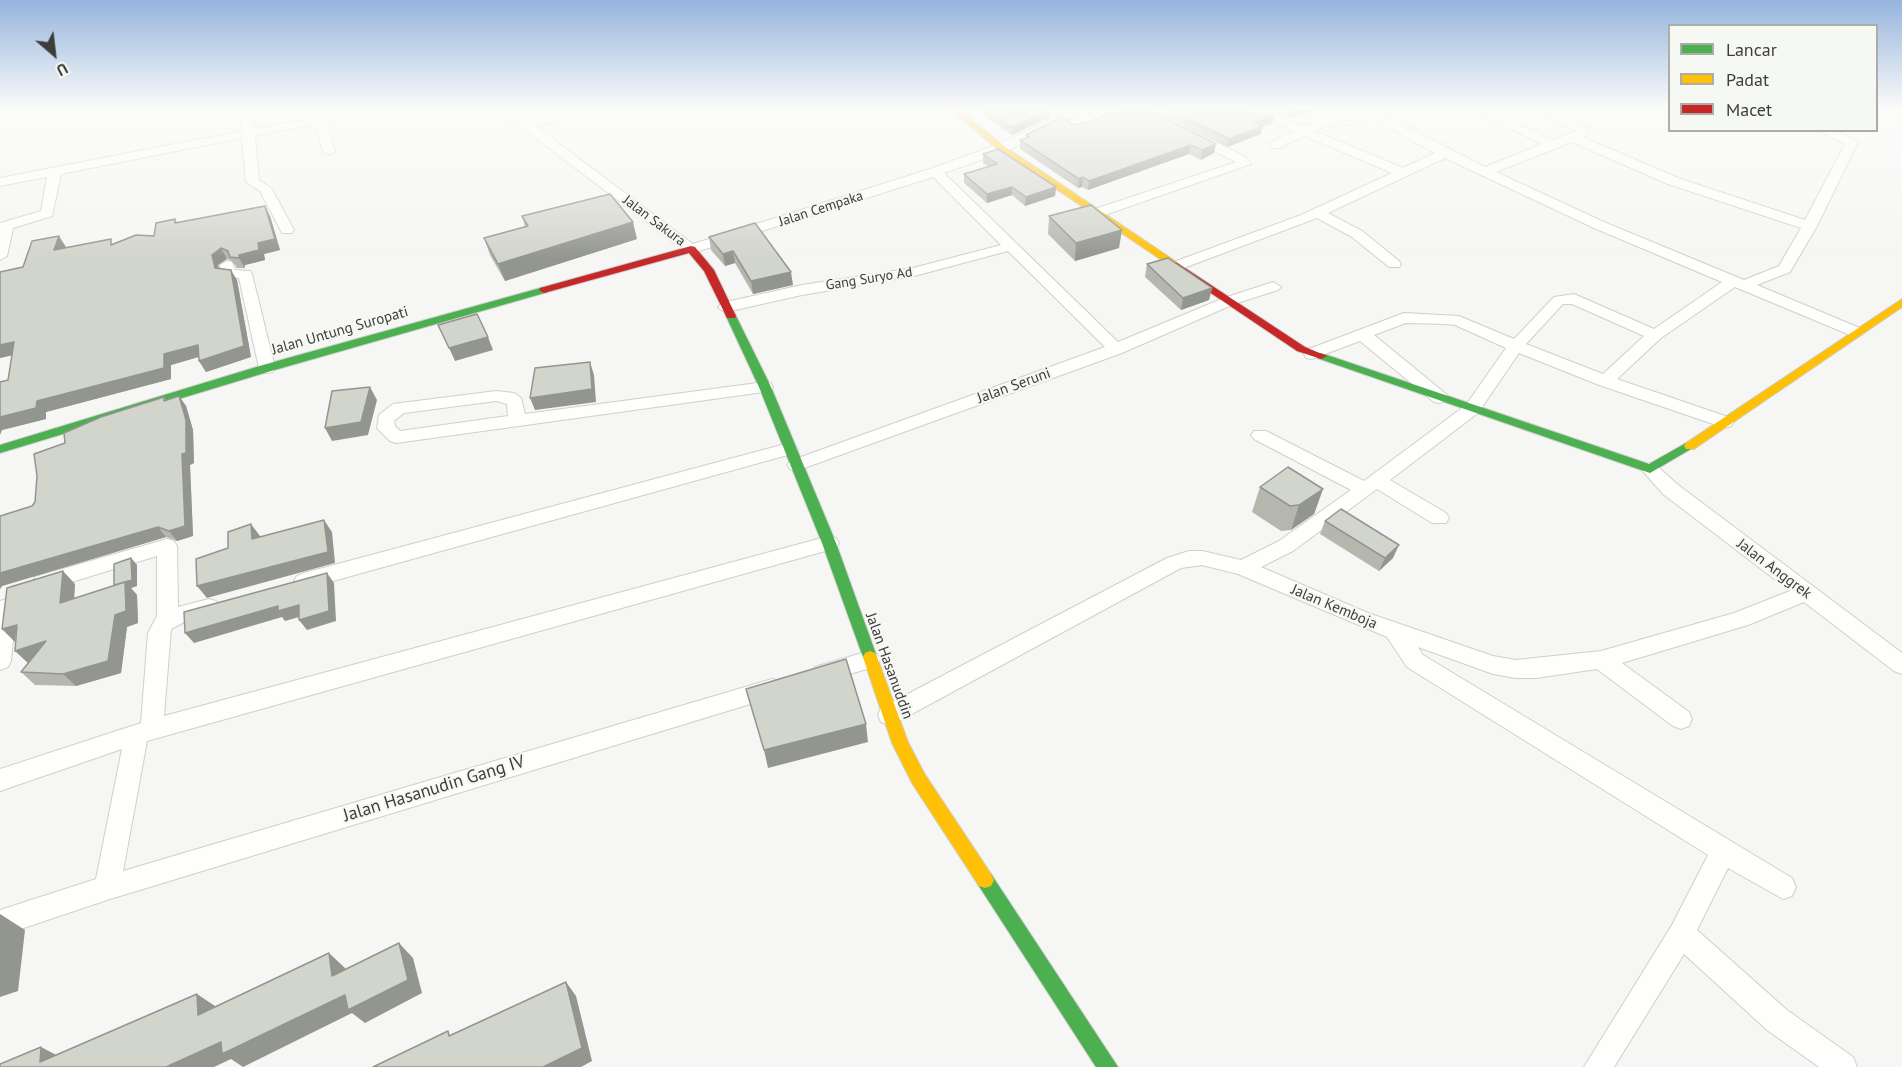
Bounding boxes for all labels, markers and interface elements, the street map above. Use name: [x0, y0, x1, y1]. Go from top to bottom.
north arrow: [24, 24, 84, 84]
legend: [1668, 24, 1878, 132]
text: Lancar: [1726, 38, 1777, 61]
text: U: [53, 59, 72, 81]
text: Padat: [1726, 68, 1769, 91]
text: Macet: [1726, 98, 1772, 121]
street label: Jalan Cempaka: [777, 187, 865, 231]
street label: Jalan Sakura: [619, 192, 689, 250]
street label: Gang Suryo Ad: [824, 264, 914, 294]
street label: Jalan Untung Suropati: [270, 303, 410, 359]
street label: Jalan Seruni: [975, 364, 1053, 408]
street label: Jalan Anggrek: [1733, 535, 1815, 603]
street label: Jalan Kemboja: [1288, 581, 1380, 633]
street label: Jalan Hasanuddin: [861, 610, 917, 722]
street label: Jalan Hasanudin Gang IV: [340, 751, 528, 827]

